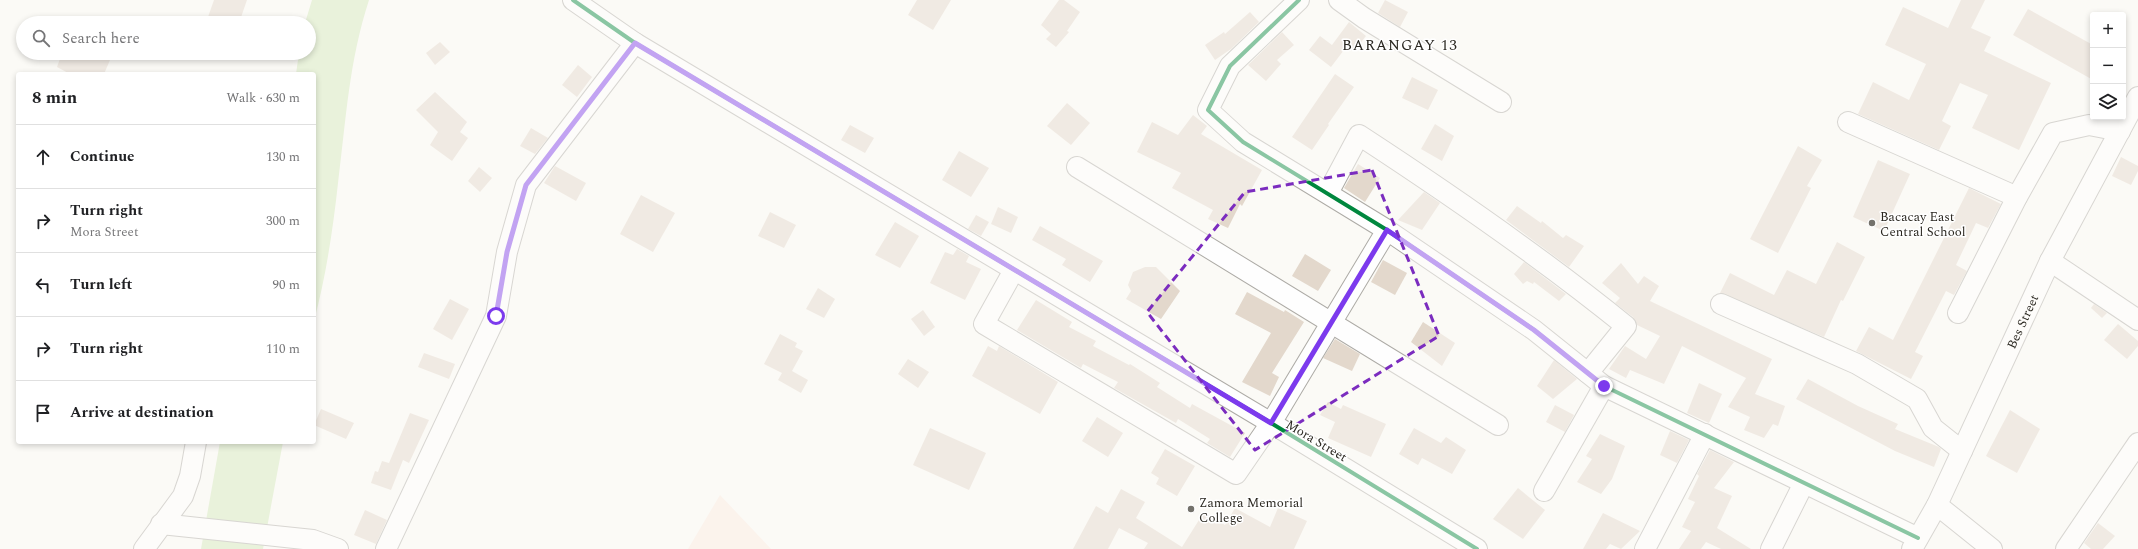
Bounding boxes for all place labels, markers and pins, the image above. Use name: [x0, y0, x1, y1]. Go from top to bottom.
place label: Bacacay East Central School: [1880, 207, 1966, 242]
marker: Bacacay East Central School: [1867, 218, 1877, 228]
place label: Zamora Memorial College: [1199, 493, 1303, 528]
marker: Zamora Memorial College: [1186, 504, 1196, 514]

